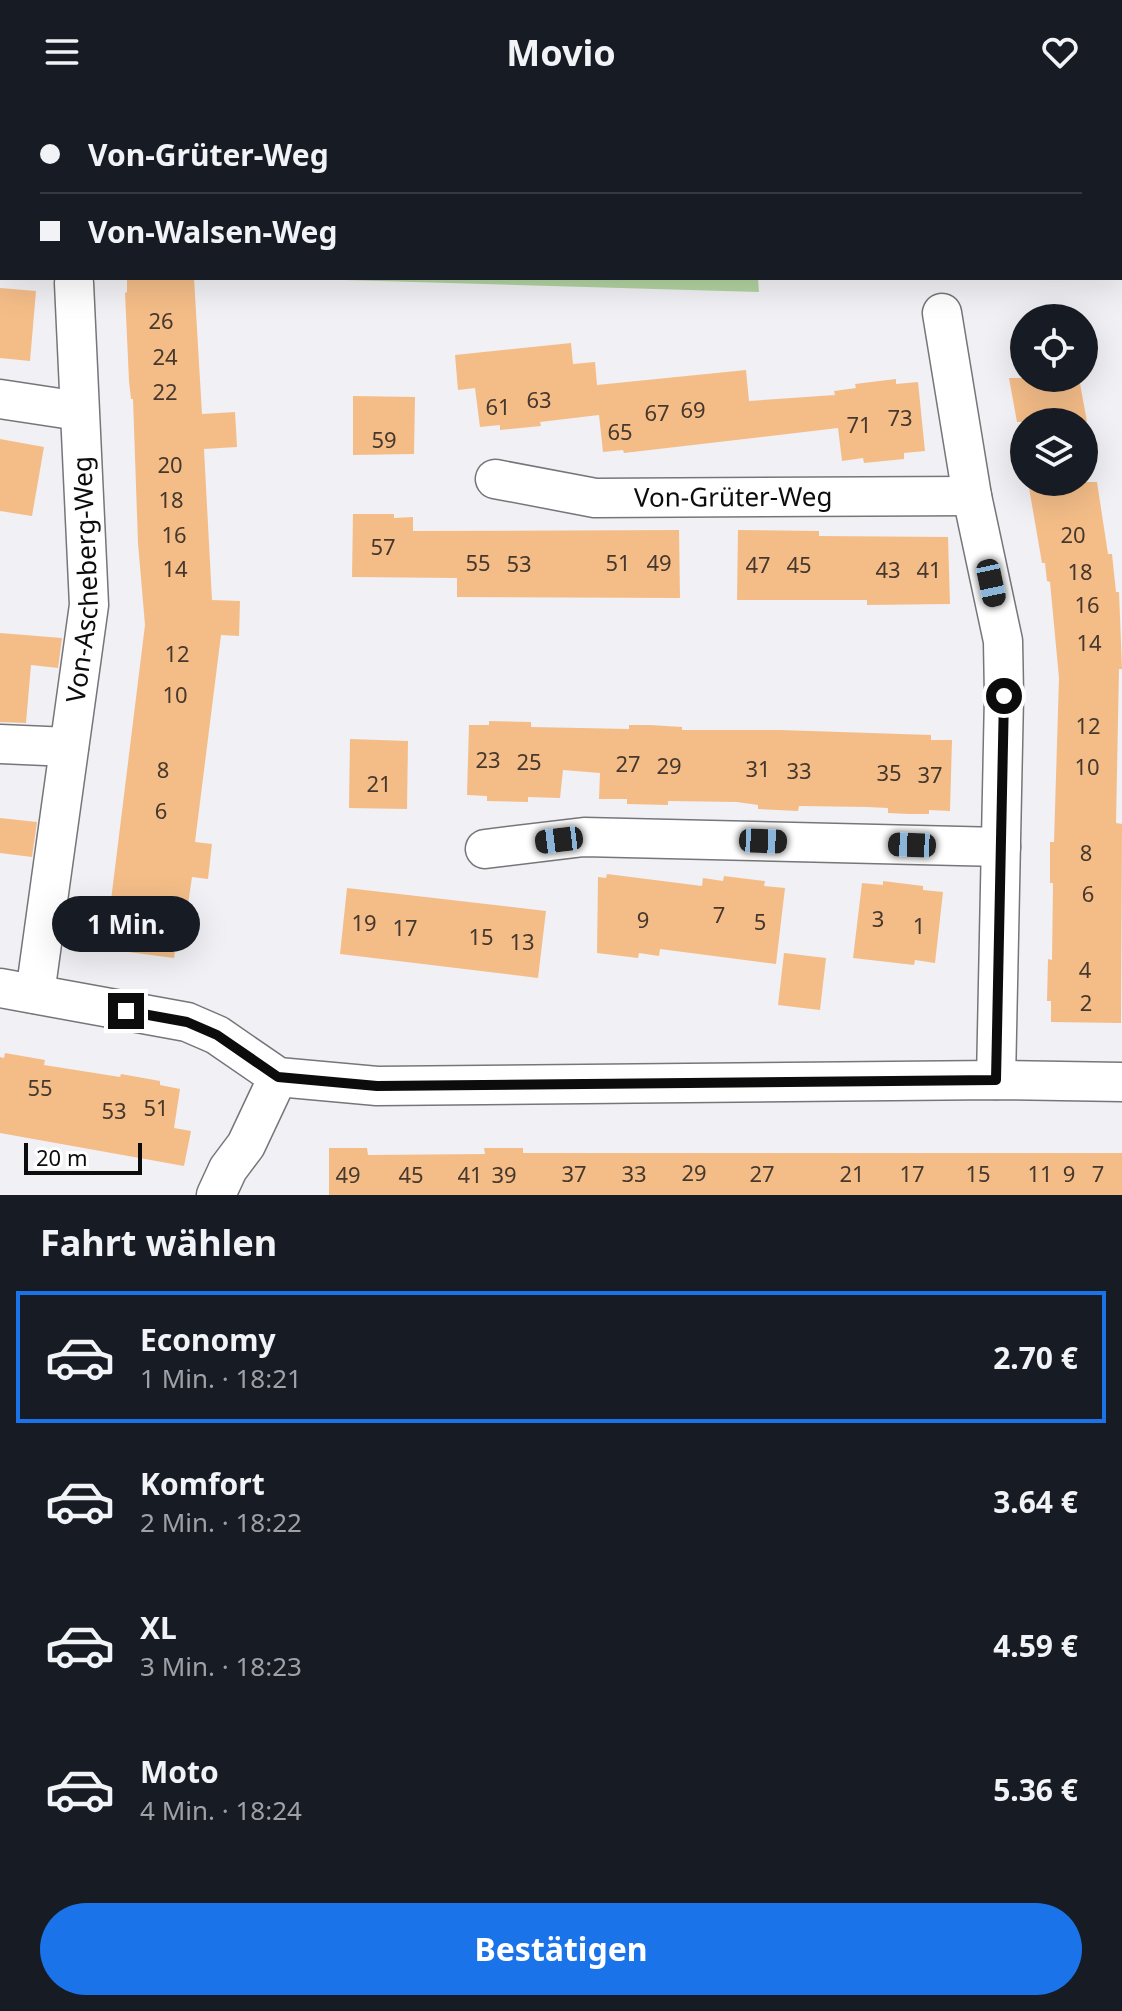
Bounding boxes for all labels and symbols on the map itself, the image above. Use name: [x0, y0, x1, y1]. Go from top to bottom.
house number: 26: [148, 305, 174, 335]
house number: 24: [152, 341, 178, 371]
house number: 22: [152, 376, 178, 406]
house number: 63: [526, 384, 552, 414]
house number: 61: [485, 391, 511, 421]
house number: 69: [680, 394, 706, 424]
house number: 67: [644, 397, 670, 427]
house number: 73: [887, 402, 913, 432]
house number: 71: [846, 409, 872, 439]
house number: 65: [607, 416, 633, 446]
house number: 59: [371, 424, 397, 454]
house number: 20: [157, 449, 183, 479]
street label: Von-Ascheberg-Weg: [57, 455, 106, 705]
street label: Von-Grüter-Weg: [634, 478, 833, 515]
house number: 18: [158, 484, 184, 514]
house number: 16: [161, 519, 187, 549]
house number: 20: [1060, 519, 1086, 549]
house number: 57: [370, 531, 396, 561]
house number: 55: [465, 547, 491, 577]
house number: 51: [605, 547, 631, 577]
house number: 49: [646, 547, 672, 577]
house number: 53: [506, 548, 532, 578]
house number: 47: [745, 549, 771, 579]
house number: 45: [786, 549, 812, 579]
house number: 14: [162, 553, 188, 583]
house number: 43: [875, 554, 901, 584]
house number: 41: [916, 554, 942, 584]
house number: 18: [1067, 556, 1093, 586]
car: [974, 557, 1008, 609]
house number: 16: [1074, 589, 1100, 619]
house number: 14: [1076, 627, 1102, 657]
house number: 12: [164, 638, 190, 668]
route start: [986, 678, 1022, 714]
house number: 10: [162, 679, 188, 709]
house number: 12: [1075, 710, 1101, 740]
house number: 23: [475, 744, 501, 774]
house number: 25: [516, 746, 542, 776]
house number: 27: [615, 748, 641, 778]
house number: 29: [656, 750, 682, 780]
house number: 10: [1074, 751, 1100, 781]
house number: 31: [745, 753, 771, 783]
house number: 8: [157, 754, 169, 784]
house number: 33: [786, 755, 812, 785]
house number: 35: [876, 757, 902, 787]
house number: 37: [917, 759, 943, 789]
house number: 21: [366, 768, 392, 798]
house number: 6: [155, 795, 167, 825]
car: [534, 825, 584, 855]
car: [739, 828, 787, 854]
car: [888, 832, 936, 858]
house number: 8: [1080, 837, 1092, 867]
house number: 6: [1082, 878, 1094, 908]
callout: 1 Min.: [52, 895, 200, 951]
house number: 7: [713, 899, 725, 929]
house number: 3: [872, 903, 884, 933]
house number: 9: [637, 904, 649, 934]
house number: 5: [754, 906, 766, 936]
house number: 19: [351, 907, 377, 937]
house number: 1: [913, 910, 925, 940]
house number: 17: [392, 912, 418, 942]
house number: 15: [468, 921, 494, 951]
house number: 13: [509, 926, 535, 956]
house number: 4: [1079, 954, 1092, 984]
house number: 2: [1080, 987, 1092, 1017]
route end: [108, 993, 144, 1029]
house number: 55: [27, 1072, 53, 1102]
house number: 51: [143, 1092, 169, 1122]
house number: 53: [101, 1095, 127, 1125]
scale bar: [24, 1139, 142, 1175]
house number: 29: [681, 1157, 707, 1187]
house number: 37: [561, 1158, 587, 1188]
house number: 33: [621, 1158, 647, 1188]
house number: 27: [749, 1158, 775, 1188]
house number: 21: [839, 1158, 865, 1188]
house number: 17: [899, 1158, 925, 1188]
house number: 15: [965, 1158, 991, 1188]
house number: 11: [1027, 1158, 1053, 1188]
house number: 9: [1063, 1158, 1075, 1188]
house number: 7: [1092, 1158, 1104, 1188]
house number: 49: [335, 1159, 361, 1189]
house number: 45: [398, 1159, 424, 1189]
house number: 41: [457, 1159, 483, 1189]
house number: 39: [491, 1159, 517, 1189]

